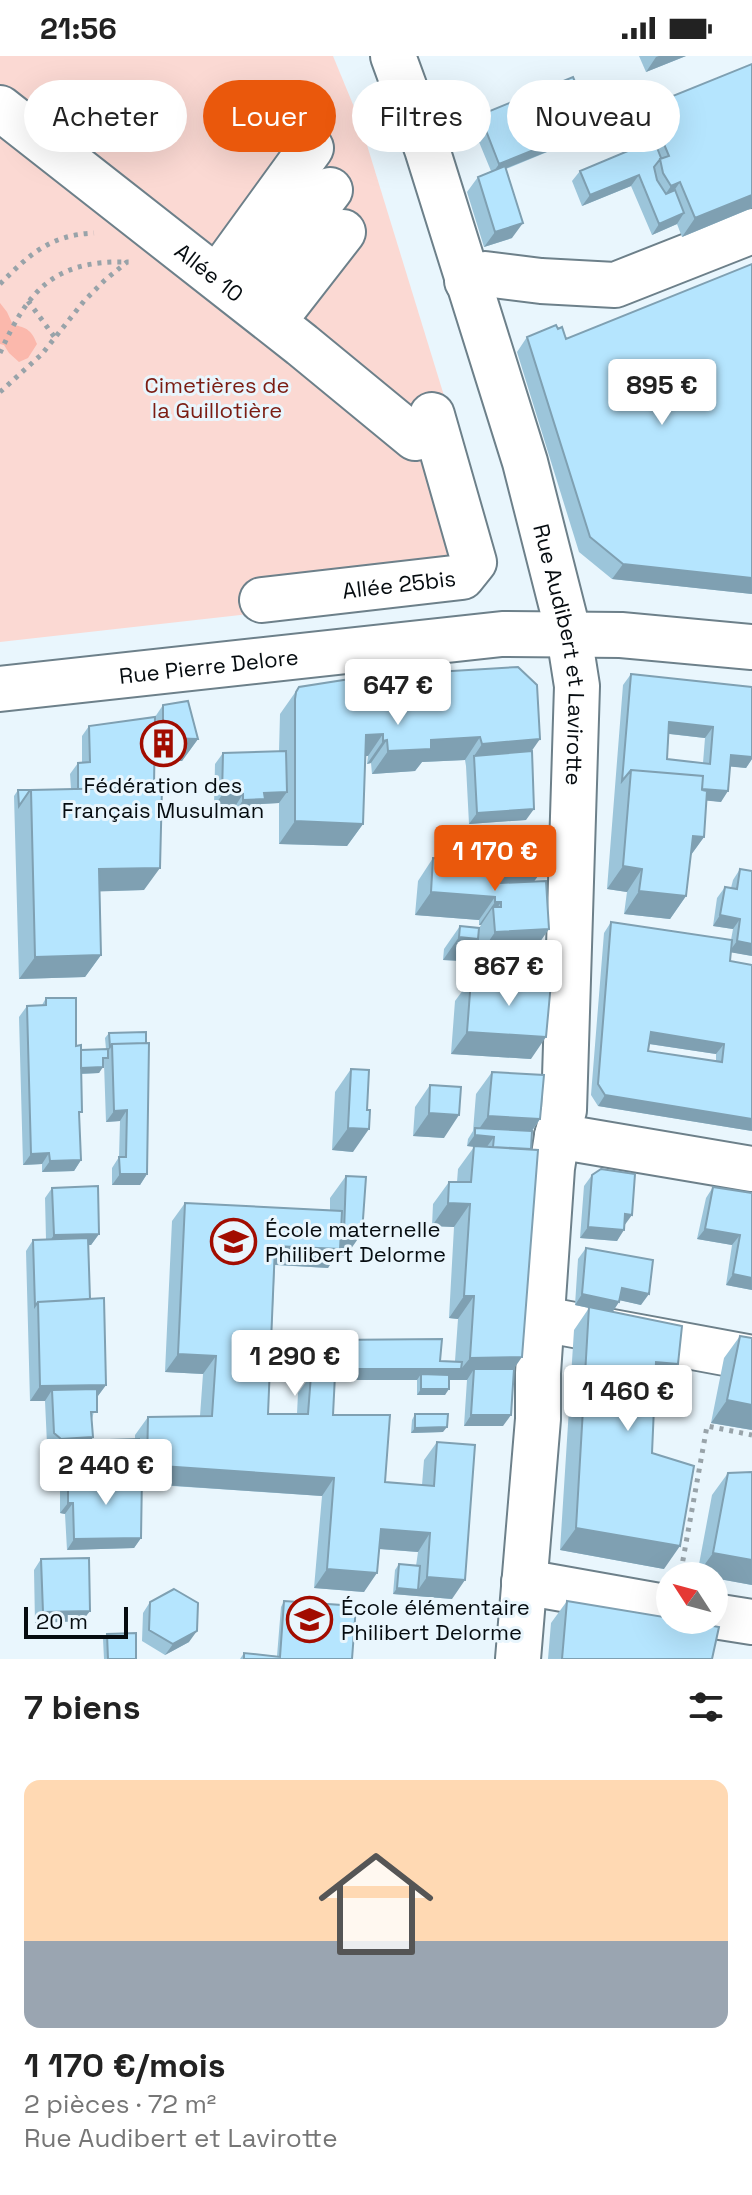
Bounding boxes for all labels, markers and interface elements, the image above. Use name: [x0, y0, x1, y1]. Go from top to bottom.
text: 21:56: [40, 9, 117, 48]
chip: Acheter: [24, 80, 187, 152]
chip: Louer: [203, 80, 336, 152]
chip: Filtres: [352, 80, 491, 152]
chip: Nouveau: [507, 80, 680, 152]
street label: Allée 10: [169, 237, 249, 308]
pin: 895 €: [606, 359, 718, 427]
text: 895 €: [626, 368, 698, 402]
park label: Cimetières de la Guillotière: [145, 371, 289, 424]
street label: Rue Audibert et Lavirotte: [527, 521, 591, 786]
street label: Allée 25bis: [341, 564, 457, 605]
street label: Rue Pierre Delore: [118, 642, 300, 690]
pin: 647 €: [342, 659, 454, 727]
text: 647 €: [363, 668, 433, 702]
building icon: Fédération des Français Musulman: [139, 720, 187, 768]
place label: Fédération des Français Musulman: [62, 771, 264, 824]
pin: 1 170 €: [421, 825, 569, 893]
text: 1 170 €: [452, 834, 538, 868]
pin: 867 €: [453, 940, 565, 1008]
text: 867 €: [474, 949, 544, 983]
place label: École maternelle Philibert Delorme: [265, 1215, 446, 1268]
school or university icon: École maternelle Philibert Delorme: [210, 1218, 258, 1266]
pin: 1 290 €: [221, 1330, 369, 1398]
text: 1 290 €: [250, 1339, 340, 1373]
pin: 1 460 €: [554, 1365, 702, 1433]
text: 1 460 €: [582, 1374, 674, 1408]
pin: 2 440 €: [32, 1439, 180, 1507]
text: 2 440 €: [58, 1448, 154, 1482]
north arrow: [656, 1562, 728, 1634]
map controls: [656, 1562, 728, 1634]
place label: École élémentaire Philibert Delorme: [341, 1593, 530, 1646]
school or university icon: École élémentaire Philibert Delorme: [286, 1596, 334, 1644]
scale bar: [24, 1603, 128, 1639]
text: 20 m: [36, 1607, 88, 1635]
icon: filters: [684, 1685, 728, 1729]
text: 7 biens: [24, 1686, 141, 1729]
icon: home: [304, 1832, 448, 1976]
text: 1 170 €/mois: [24, 2044, 226, 2087]
text: 2 pièces · 72 m²: [24, 2087, 216, 2121]
text: Rue Audibert et Lavirotte: [24, 2121, 338, 2155]

